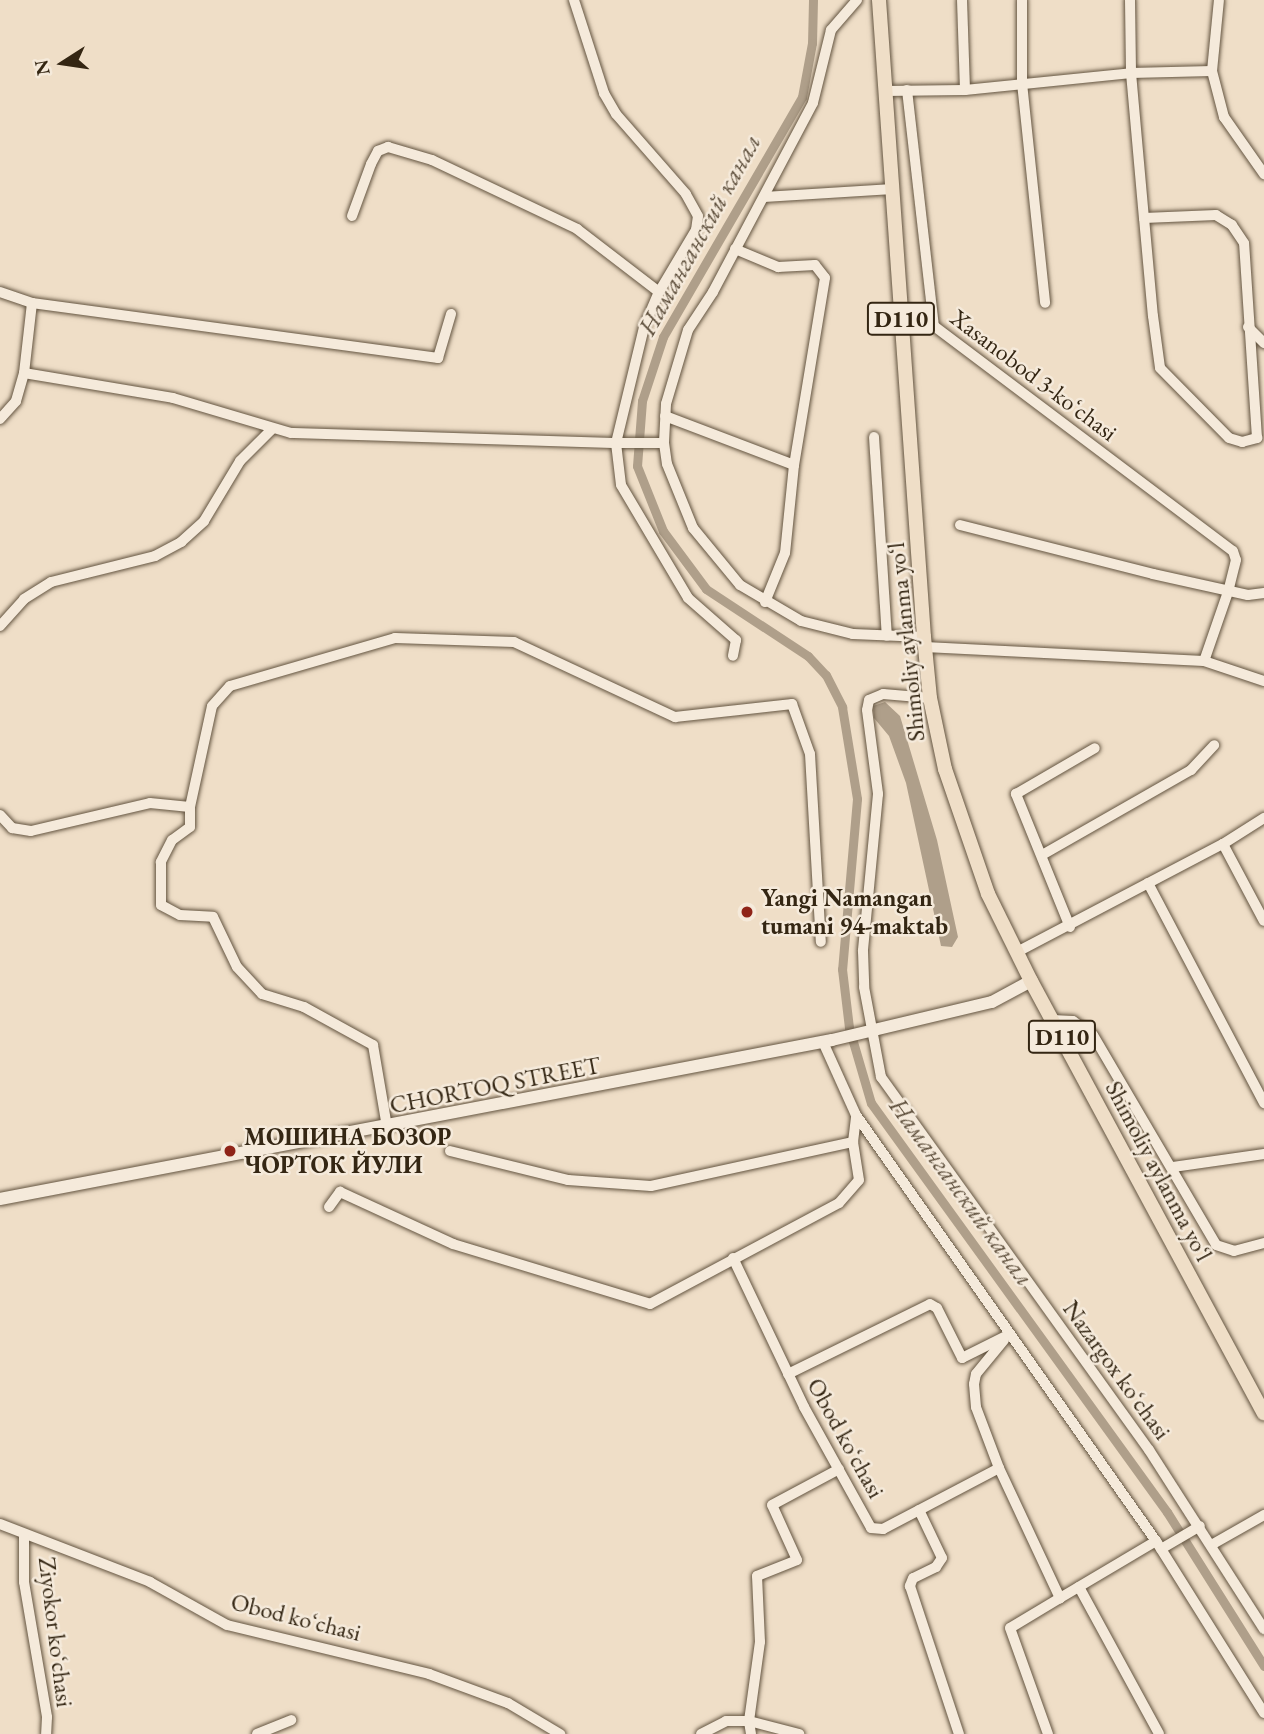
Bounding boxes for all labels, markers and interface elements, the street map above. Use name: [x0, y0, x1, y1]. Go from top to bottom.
north arrow: [28, 28, 98, 98]
text: N: [28, 57, 56, 78]
water label: Наманганский канал: [632, 129, 768, 341]
road number: D110: [866, 300, 936, 338]
street label: Xasanobod 3-koʻchasi: [945, 303, 1123, 447]
street label: Shimoliy aylanma yoʻl: [881, 541, 931, 743]
place label: Yangi Namangan tumani 94-maktab: [761, 884, 948, 940]
marker: Yangi Namangan tumani 94-maktab: [739, 904, 755, 920]
road number: D110: [1027, 1018, 1097, 1056]
street label: CHORTOQ STREET: [387, 1050, 603, 1120]
street label: Shimoliy aylanma yoʻl: [1099, 1076, 1219, 1266]
water label: Наманганский канал: [882, 1092, 1040, 1292]
place label: МОШИНА БОЗОР ЧОРТОК ЙУЛИ: [244, 1123, 451, 1179]
marker: МОШИНА БОЗОР ЧОРТОК ЙУЛИ: [222, 1143, 238, 1159]
street label: Nazargox koʻchasi: [1057, 1295, 1177, 1445]
street label: Obod koʻchasi: [801, 1373, 891, 1503]
street label: Ziyokor koʻchasi: [33, 1555, 79, 1709]
street label: Obod koʻchasi: [228, 1587, 364, 1647]

